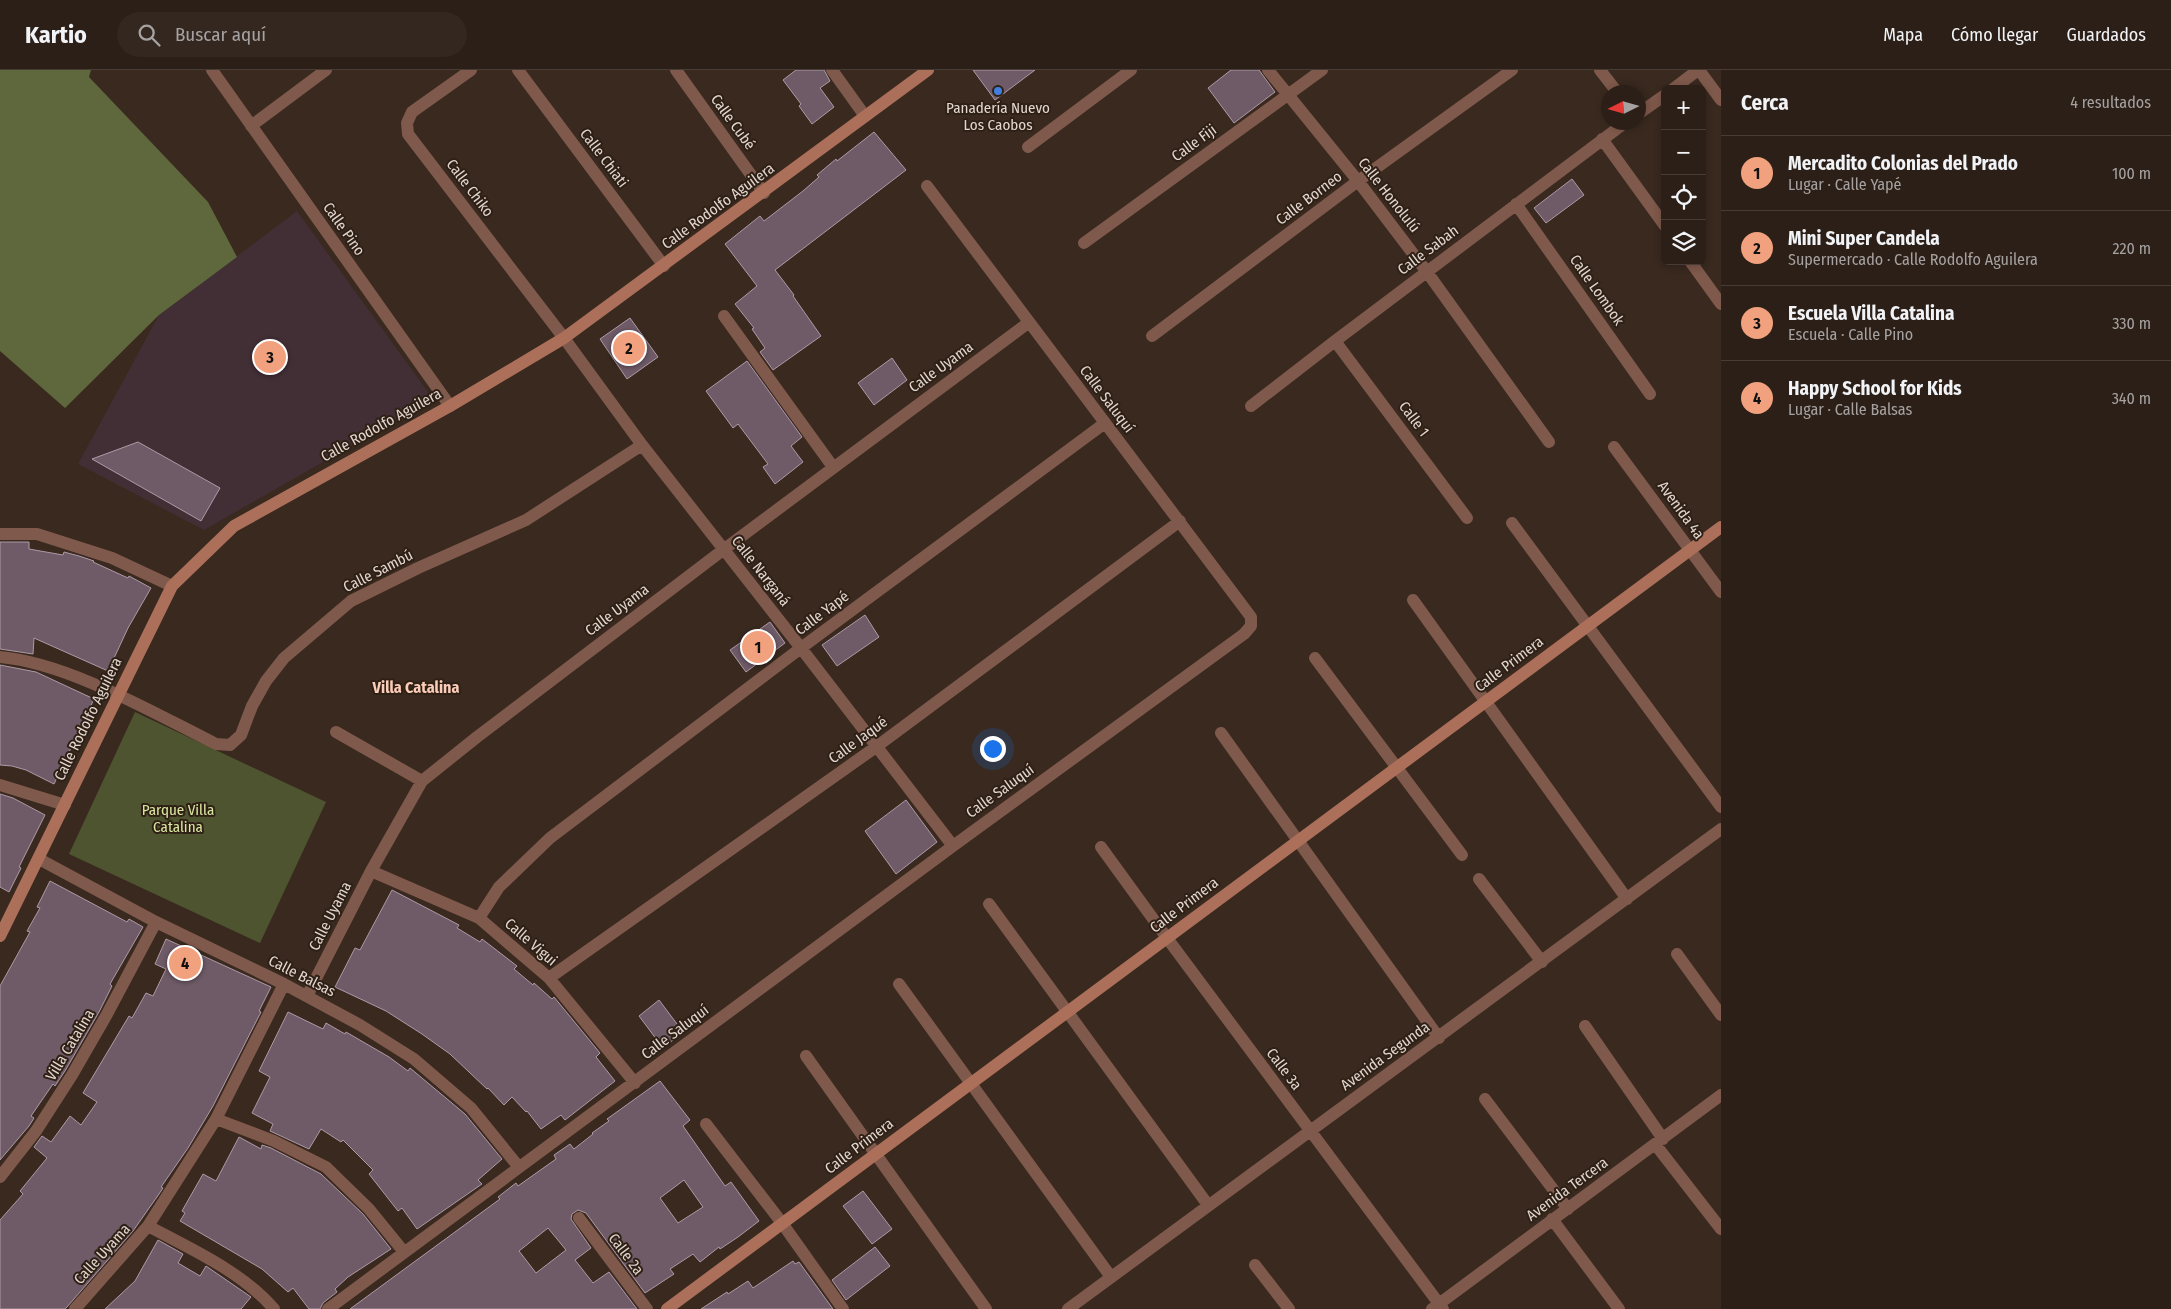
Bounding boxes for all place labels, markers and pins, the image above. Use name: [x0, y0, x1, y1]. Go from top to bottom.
marker: Panadería Nuevo Los Caobos: [992, 85, 1004, 97]
place label: Panadería Nuevo Los Caobos: [946, 99, 1050, 134]
pin: 2: [613, 329, 645, 367]
pin: 3: [254, 338, 286, 376]
pin: 1: [742, 628, 774, 666]
pin: 4: [169, 944, 201, 982]

